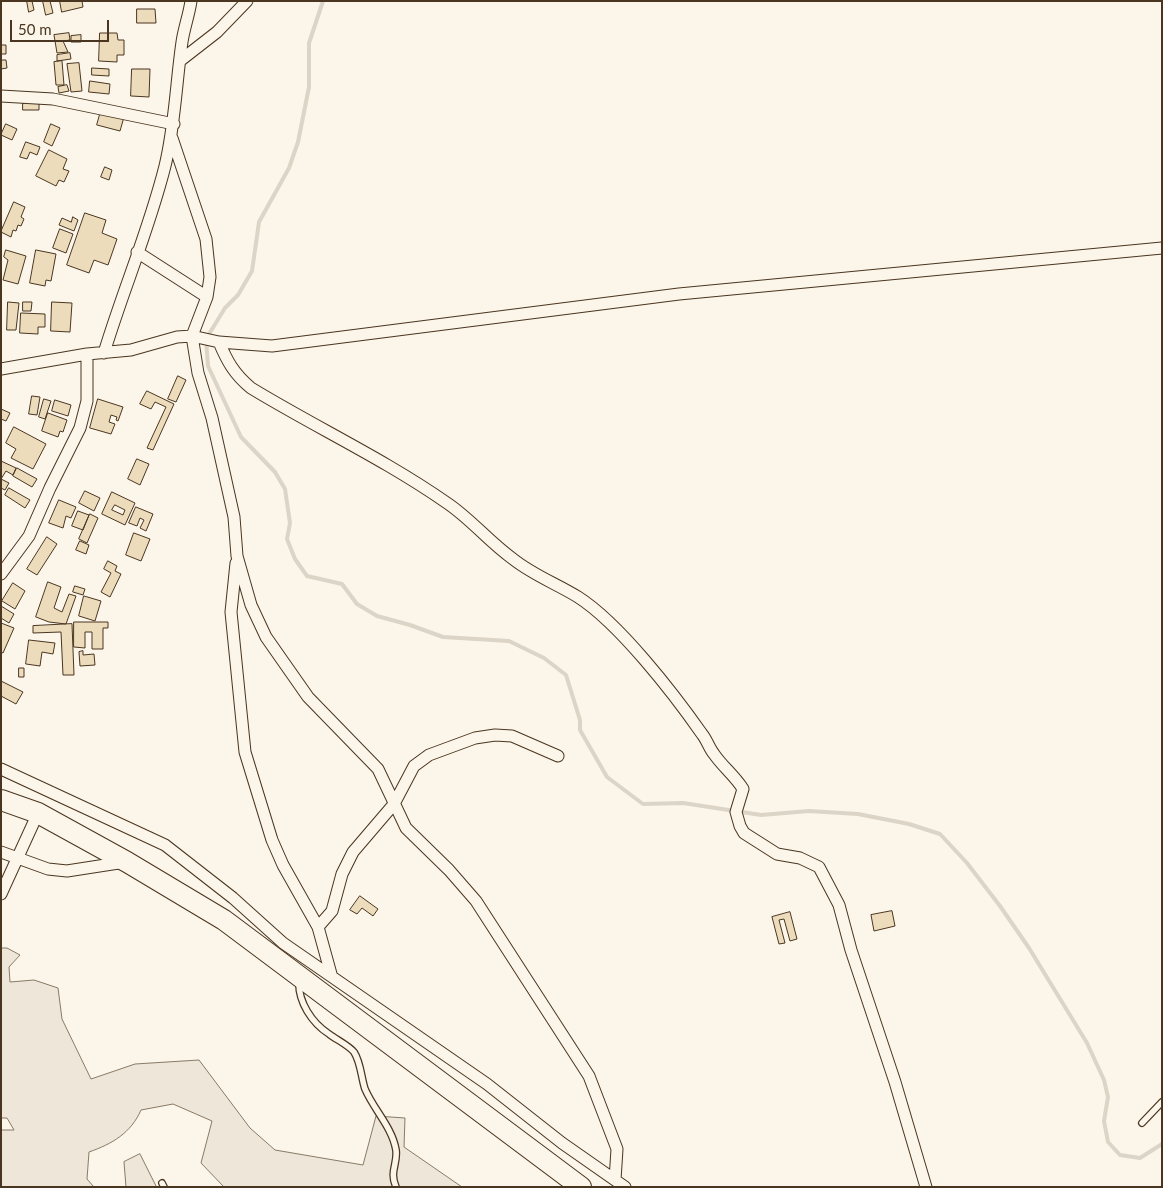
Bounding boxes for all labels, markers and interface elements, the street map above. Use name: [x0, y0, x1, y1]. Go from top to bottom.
scale bar: [12, 10, 111, 42]
text: 50 m: [18, 20, 52, 38]

